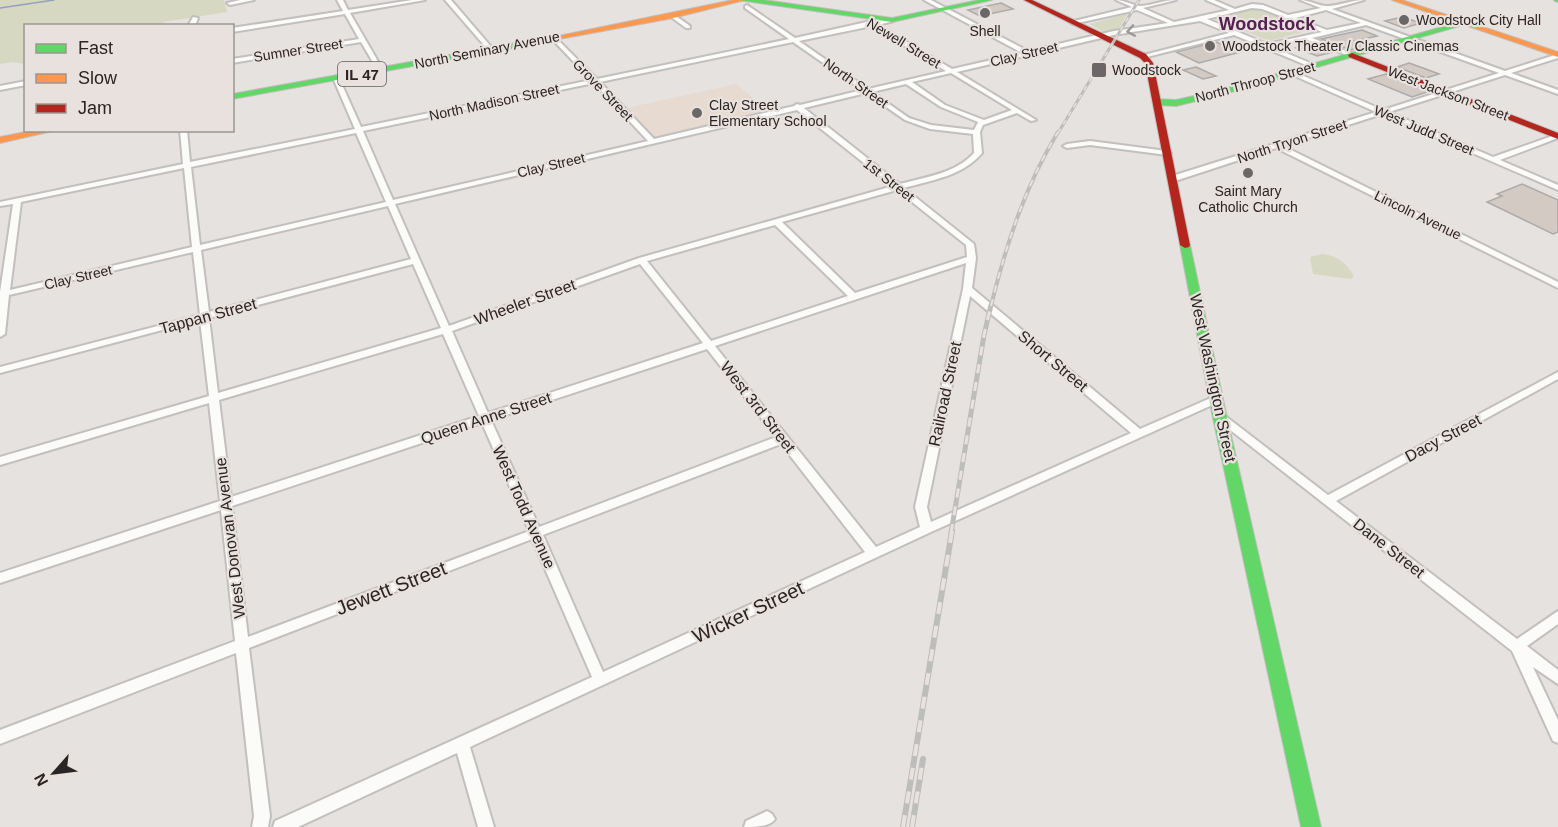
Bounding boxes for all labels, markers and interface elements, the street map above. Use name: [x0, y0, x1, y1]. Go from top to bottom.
marker: Shell: [978, 6, 992, 20]
place label: Woodstock City Hall: [1416, 12, 1541, 28]
marker: Woodstock City Hall: [1397, 13, 1411, 27]
district label: Woodstock: [1219, 14, 1316, 34]
street label: Newell Street: [864, 15, 944, 71]
place label: Shell: [969, 23, 1001, 39]
legend: [24, 24, 234, 132]
one-way arrow: [1126, 25, 1135, 37]
street label: North Seminary Avenue: [413, 28, 561, 72]
street label: Sumner Street: [252, 35, 344, 65]
text: Fast: [78, 38, 113, 58]
street label: Clay Street: [988, 38, 1060, 70]
place label: Woodstock Theater / Classic Cinemas: [1222, 38, 1459, 54]
marker: Woodstock Theater / Classic Cinemas: [1203, 39, 1217, 53]
street label: North Street: [820, 55, 892, 111]
street label: Grove Street: [570, 56, 636, 124]
street label: North Throop Street: [1193, 58, 1317, 106]
marker: Woodstock: [1090, 61, 1108, 79]
road number: IL 47: [338, 62, 386, 86]
place label: Woodstock: [1112, 62, 1182, 78]
street label: West Jackson Street: [1385, 63, 1511, 123]
text: Slow: [78, 68, 118, 88]
street label: North Madison Street: [428, 80, 560, 124]
place label: Clay Street Elementary School: [709, 97, 827, 129]
text: Jam: [78, 98, 112, 118]
street label: West Judd Street: [1372, 102, 1477, 158]
marker: Clay Street Elementary School: [690, 106, 704, 120]
street label: North Tryon Street: [1235, 116, 1349, 166]
street label: Clay Street: [515, 149, 587, 181]
street label: 1st Street: [860, 155, 918, 205]
marker: Saint Mary Catholic Church: [1241, 166, 1255, 180]
place label: Saint Mary Catholic Church: [1198, 183, 1298, 215]
street label: Lincoln Avenue: [1372, 187, 1464, 243]
street label: Clay Street: [42, 261, 114, 293]
street label: Wheeler Street: [472, 276, 579, 328]
street label: West Washington Street: [1187, 292, 1239, 464]
street label: Tappan Street: [158, 295, 259, 337]
street label: Short Street: [1015, 327, 1092, 395]
street label: Railroad Street: [926, 339, 965, 448]
street label: West 3rd Street: [717, 358, 799, 456]
street label: Queen Anne Street: [419, 389, 554, 447]
street label: Dacy Street: [1402, 411, 1484, 465]
street label: West Todd Avenue: [489, 443, 559, 571]
street label: West Donovan Avenue: [212, 456, 248, 620]
street label: Dane Street: [1350, 515, 1428, 581]
street label: Jewett Street: [333, 557, 450, 619]
street label: Wicker Street: [689, 576, 807, 647]
north arrow: [24, 743, 84, 803]
text: N: [31, 771, 51, 789]

